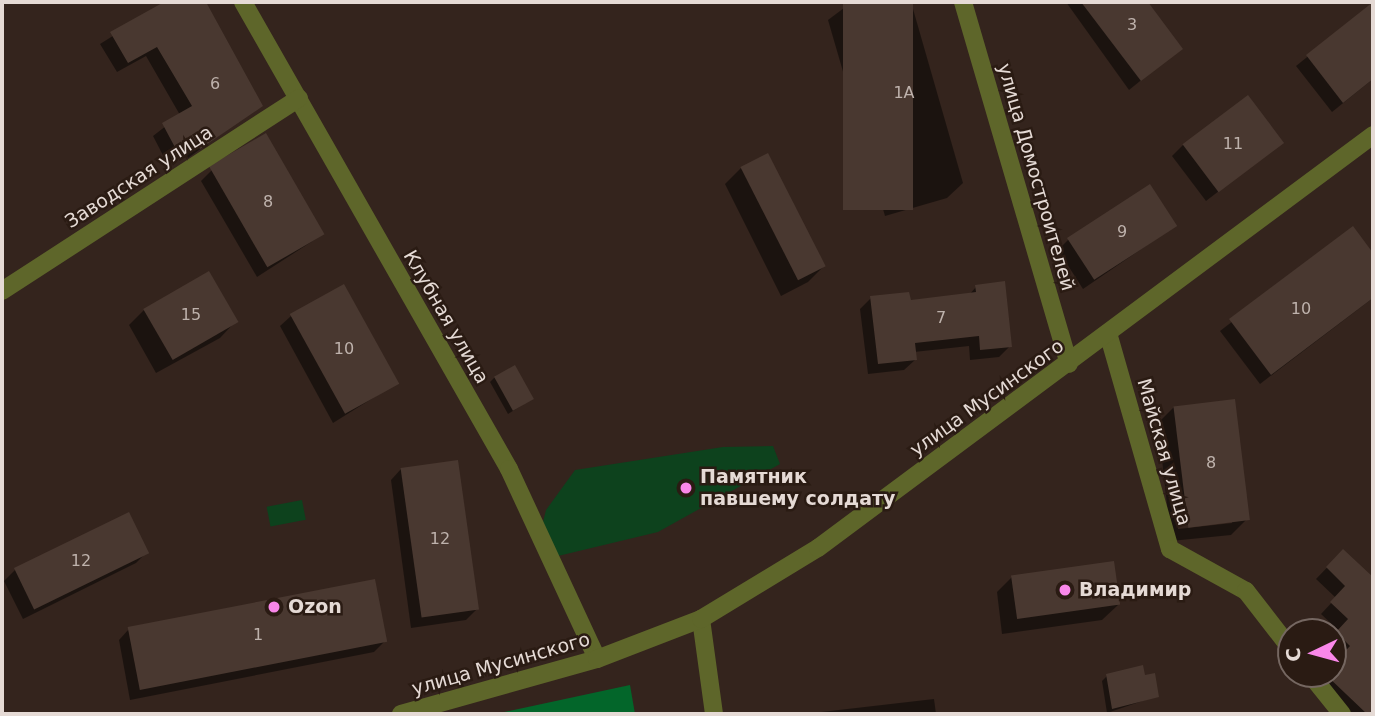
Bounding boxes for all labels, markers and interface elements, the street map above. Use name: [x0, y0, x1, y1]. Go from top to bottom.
house number: 3: [1127, 15, 1137, 35]
street label: улица Домостроителей: [993, 61, 1079, 293]
house number: 6: [210, 74, 220, 94]
house number: 1А: [893, 83, 915, 103]
street label: Заводская улица: [61, 121, 217, 233]
house number: 11: [1223, 134, 1243, 154]
house number: 8: [263, 192, 273, 212]
house number: 9: [1117, 222, 1127, 242]
street label: Клубная улица: [399, 246, 493, 388]
house number: 10: [1291, 299, 1311, 319]
house number: 15: [181, 305, 201, 325]
house number: 7: [936, 308, 946, 328]
street label: улица Мусинского: [906, 335, 1068, 461]
house number: 10: [334, 339, 354, 359]
street label: Майская улица: [1132, 376, 1196, 528]
house number: 8: [1206, 453, 1216, 473]
place label: Памятник павшему солдату: [700, 466, 895, 510]
marker: Памятник павшему солдату: [678, 480, 694, 496]
house number: 12: [430, 529, 450, 549]
house number: 12: [71, 551, 91, 571]
place label: Владимир: [1079, 579, 1191, 601]
marker: Владимир: [1057, 582, 1073, 598]
place label: Ozon: [288, 596, 342, 618]
marker: Ozon: [266, 599, 282, 615]
north arrow: [1277, 618, 1347, 688]
house number: 1: [253, 625, 263, 645]
street label: улица Мусинского: [409, 628, 593, 700]
text: С: [1282, 647, 1305, 663]

